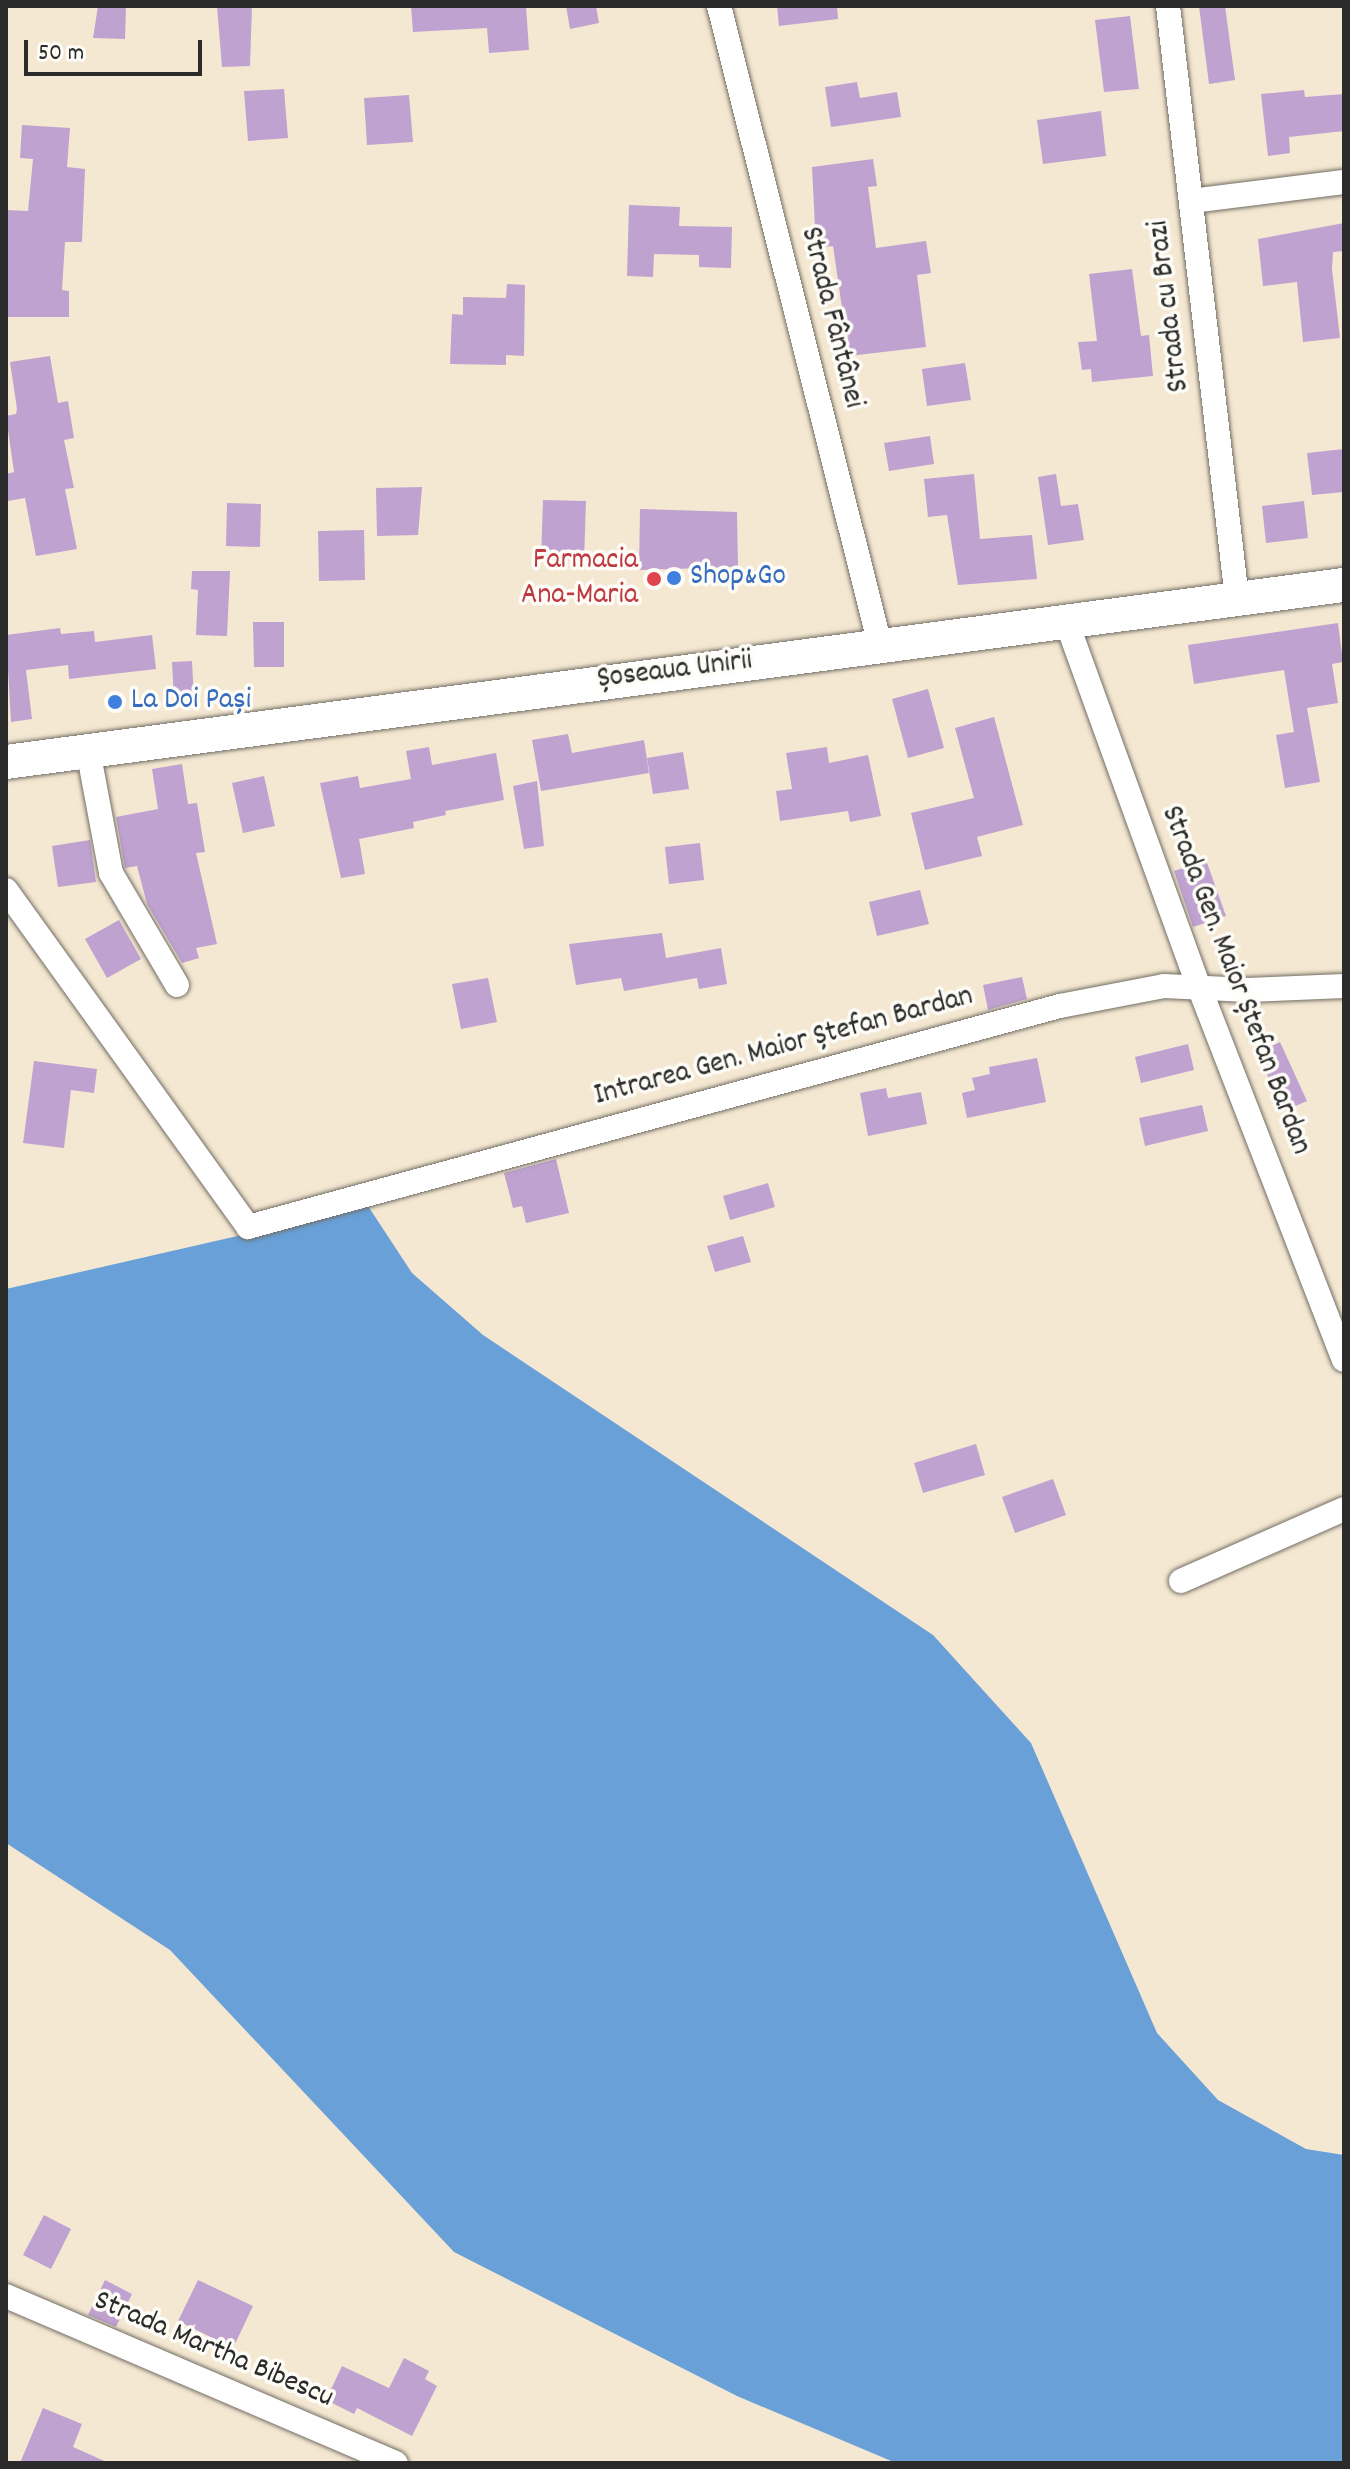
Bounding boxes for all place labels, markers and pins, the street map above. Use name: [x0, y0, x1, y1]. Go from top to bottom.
place label: Farmacia Ana-Maria: [521, 544, 638, 614]
place label: Shop&Go: [690, 560, 786, 596]
marker: Shop&Go: [665, 569, 683, 587]
marker: Farmacia Ana-Maria: [645, 570, 663, 588]
place label: La Doi Pași: [131, 684, 251, 720]
marker: La Doi Pași: [106, 693, 124, 711]

